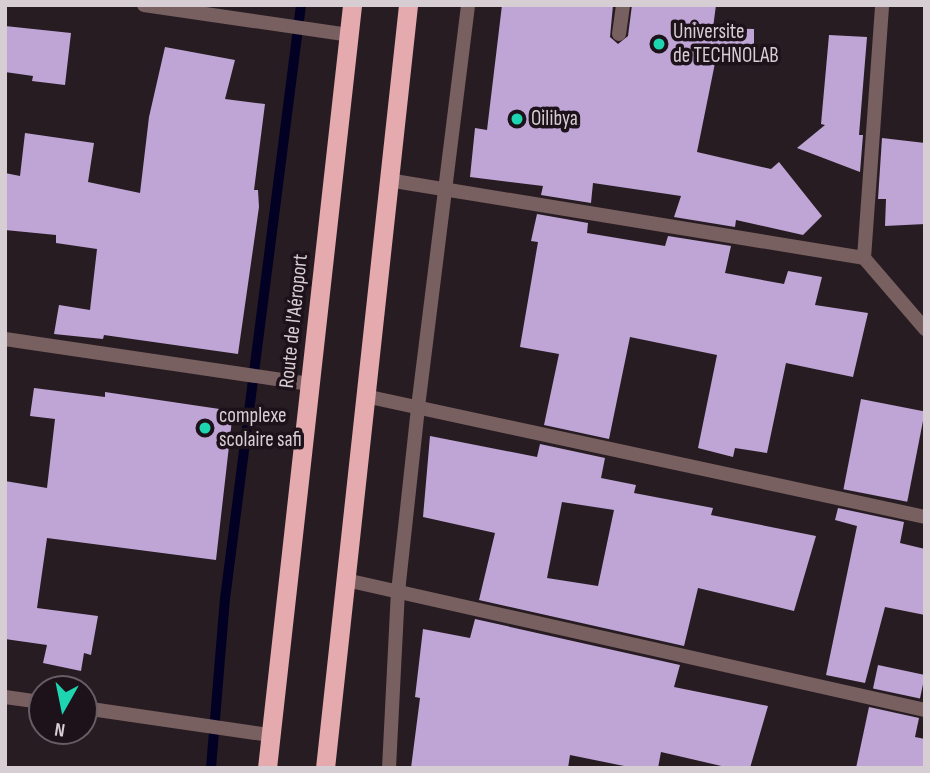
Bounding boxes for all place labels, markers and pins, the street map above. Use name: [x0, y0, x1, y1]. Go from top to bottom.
place label: Universite de TECHNOLAB: [673, 19, 779, 69]
marker: Universite de TECHNOLAB: [651, 36, 667, 52]
place label: Oilibya: [531, 106, 578, 132]
marker: Oilibya: [509, 111, 525, 127]
place label: complexe scolaire safi: [219, 403, 302, 453]
marker: complexe scolaire safi: [197, 420, 213, 436]

